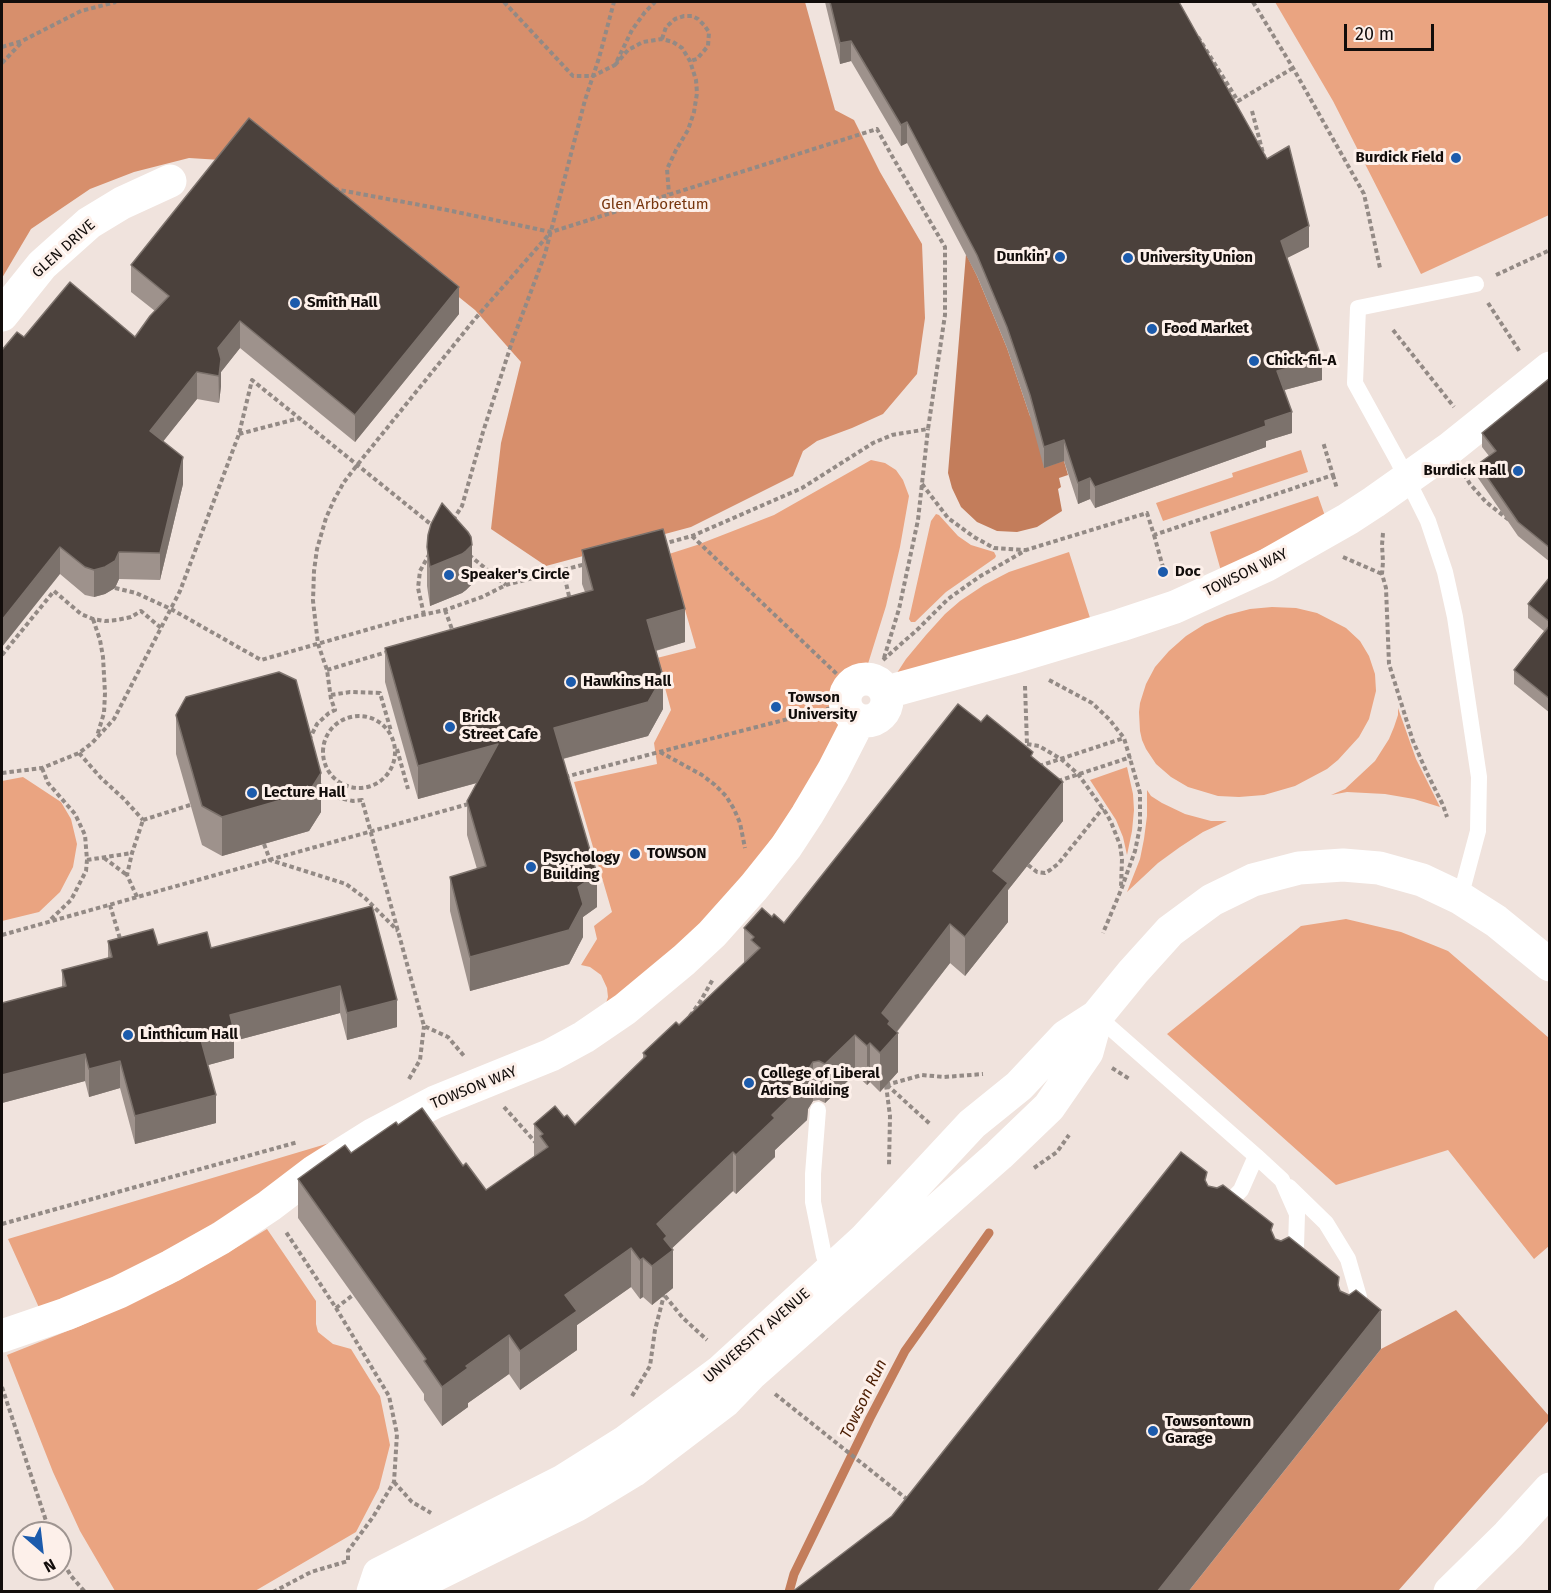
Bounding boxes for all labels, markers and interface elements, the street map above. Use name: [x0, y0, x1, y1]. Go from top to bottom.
scale bar: [1347, 12, 1437, 50]
text: 20 m: [1355, 23, 1394, 45]
place label: Burdick Field: [1356, 149, 1444, 167]
marker: Burdick Field: [1449, 151, 1463, 165]
park label: Glen Arboretum: [601, 196, 709, 214]
street label: GLEN DRIVE: [29, 216, 99, 282]
place label: Dunkin': [996, 248, 1048, 266]
place label: University Union: [1140, 249, 1253, 267]
marker: Dunkin': [1053, 250, 1067, 264]
marker: University Union: [1121, 251, 1135, 265]
place label: Smith Hall: [307, 294, 377, 312]
marker: Smith Hall: [288, 296, 302, 310]
place label: Food Market: [1164, 320, 1249, 338]
marker: Food Market: [1145, 322, 1159, 336]
place label: Chick-fil-A: [1266, 352, 1336, 370]
marker: Chick-fil-A: [1247, 354, 1261, 368]
place label: Burdick Hall: [1423, 462, 1506, 480]
marker: Burdick Hall: [1511, 464, 1525, 478]
street label: TOWSON WAY: [1201, 545, 1291, 601]
place label: Doc: [1175, 563, 1201, 581]
marker: Doc: [1156, 565, 1170, 579]
place label: Speaker's Circle: [461, 566, 570, 584]
marker: Speaker's Circle: [442, 568, 456, 582]
place label: Hawkins Hall: [583, 673, 671, 691]
marker: Hawkins Hall: [564, 675, 578, 689]
place label: Towson University: [788, 689, 857, 724]
marker: Towson University: [769, 700, 783, 714]
place label: Brick Street Cafe: [462, 709, 538, 744]
marker: Brick Street Cafe: [443, 720, 457, 734]
place label: Lecture Hall: [264, 784, 346, 802]
marker: Lecture Hall: [245, 786, 259, 800]
place label: TOWSON: [647, 845, 706, 863]
marker: TOWSON: [628, 847, 642, 861]
place label: Psychology Building: [543, 849, 620, 884]
marker: Psychology Building: [524, 860, 538, 874]
place label: Linthicum Hall: [140, 1026, 238, 1044]
marker: Linthicum Hall: [121, 1028, 135, 1042]
street label: TOWSON WAY: [428, 1063, 520, 1113]
place label: College of Liberal Arts Building: [761, 1065, 880, 1100]
marker: College of Liberal Arts Building: [742, 1076, 756, 1090]
street label: UNIVERSITY AVENUE: [700, 1285, 814, 1387]
water label: Towson Run: [837, 1356, 891, 1442]
place label: Towsontown Garage: [1165, 1413, 1251, 1448]
marker: Towsontown Garage: [1146, 1424, 1160, 1438]
north arrow: [12, 1521, 72, 1581]
text: N: [41, 1555, 59, 1576]

